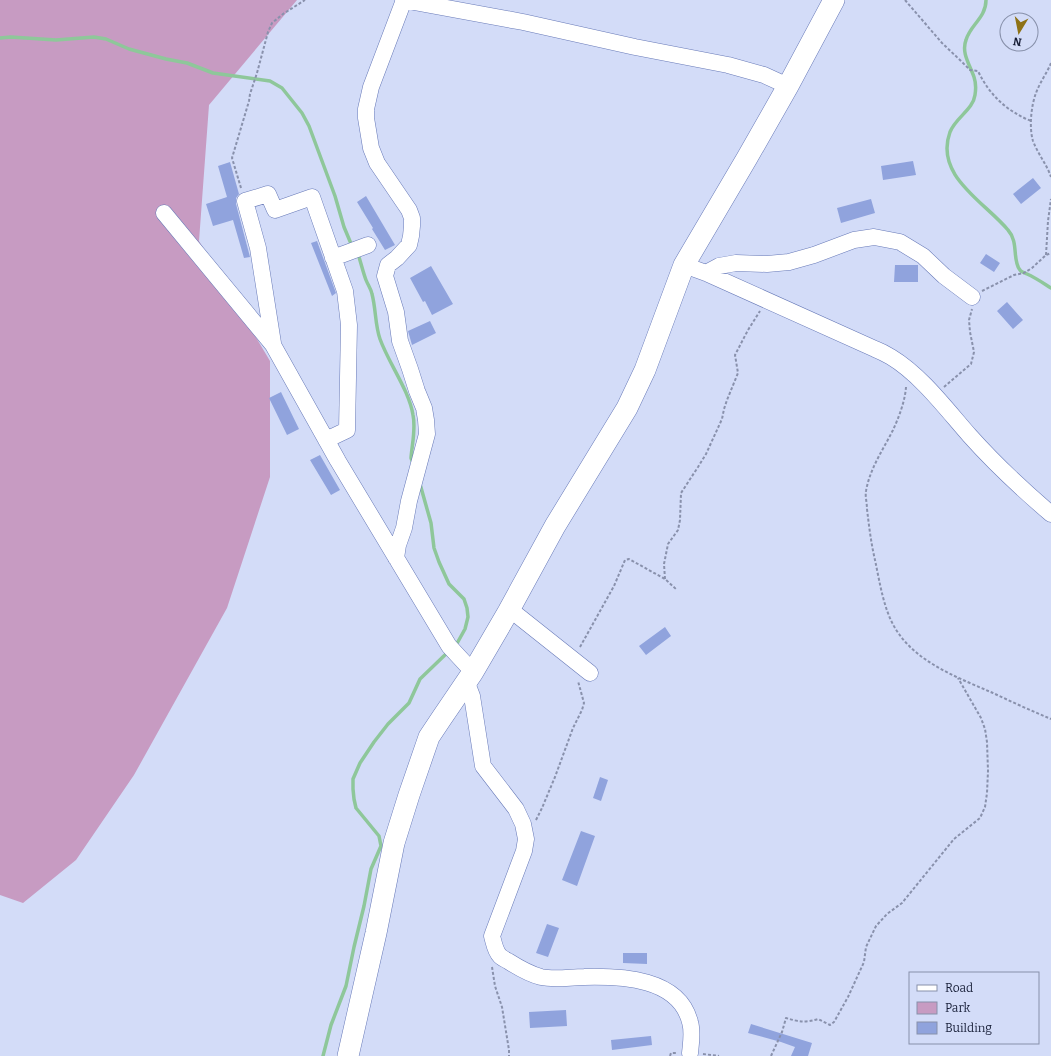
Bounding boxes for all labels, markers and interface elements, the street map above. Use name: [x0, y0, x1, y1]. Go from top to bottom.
north arrow: [999, 12, 1039, 52]
text: N: [1012, 34, 1023, 48]
legend: [909, 972, 1039, 1044]
text: Road: [945, 981, 973, 995]
text: Park: [945, 1001, 971, 1015]
text: Building: [945, 1021, 992, 1035]

